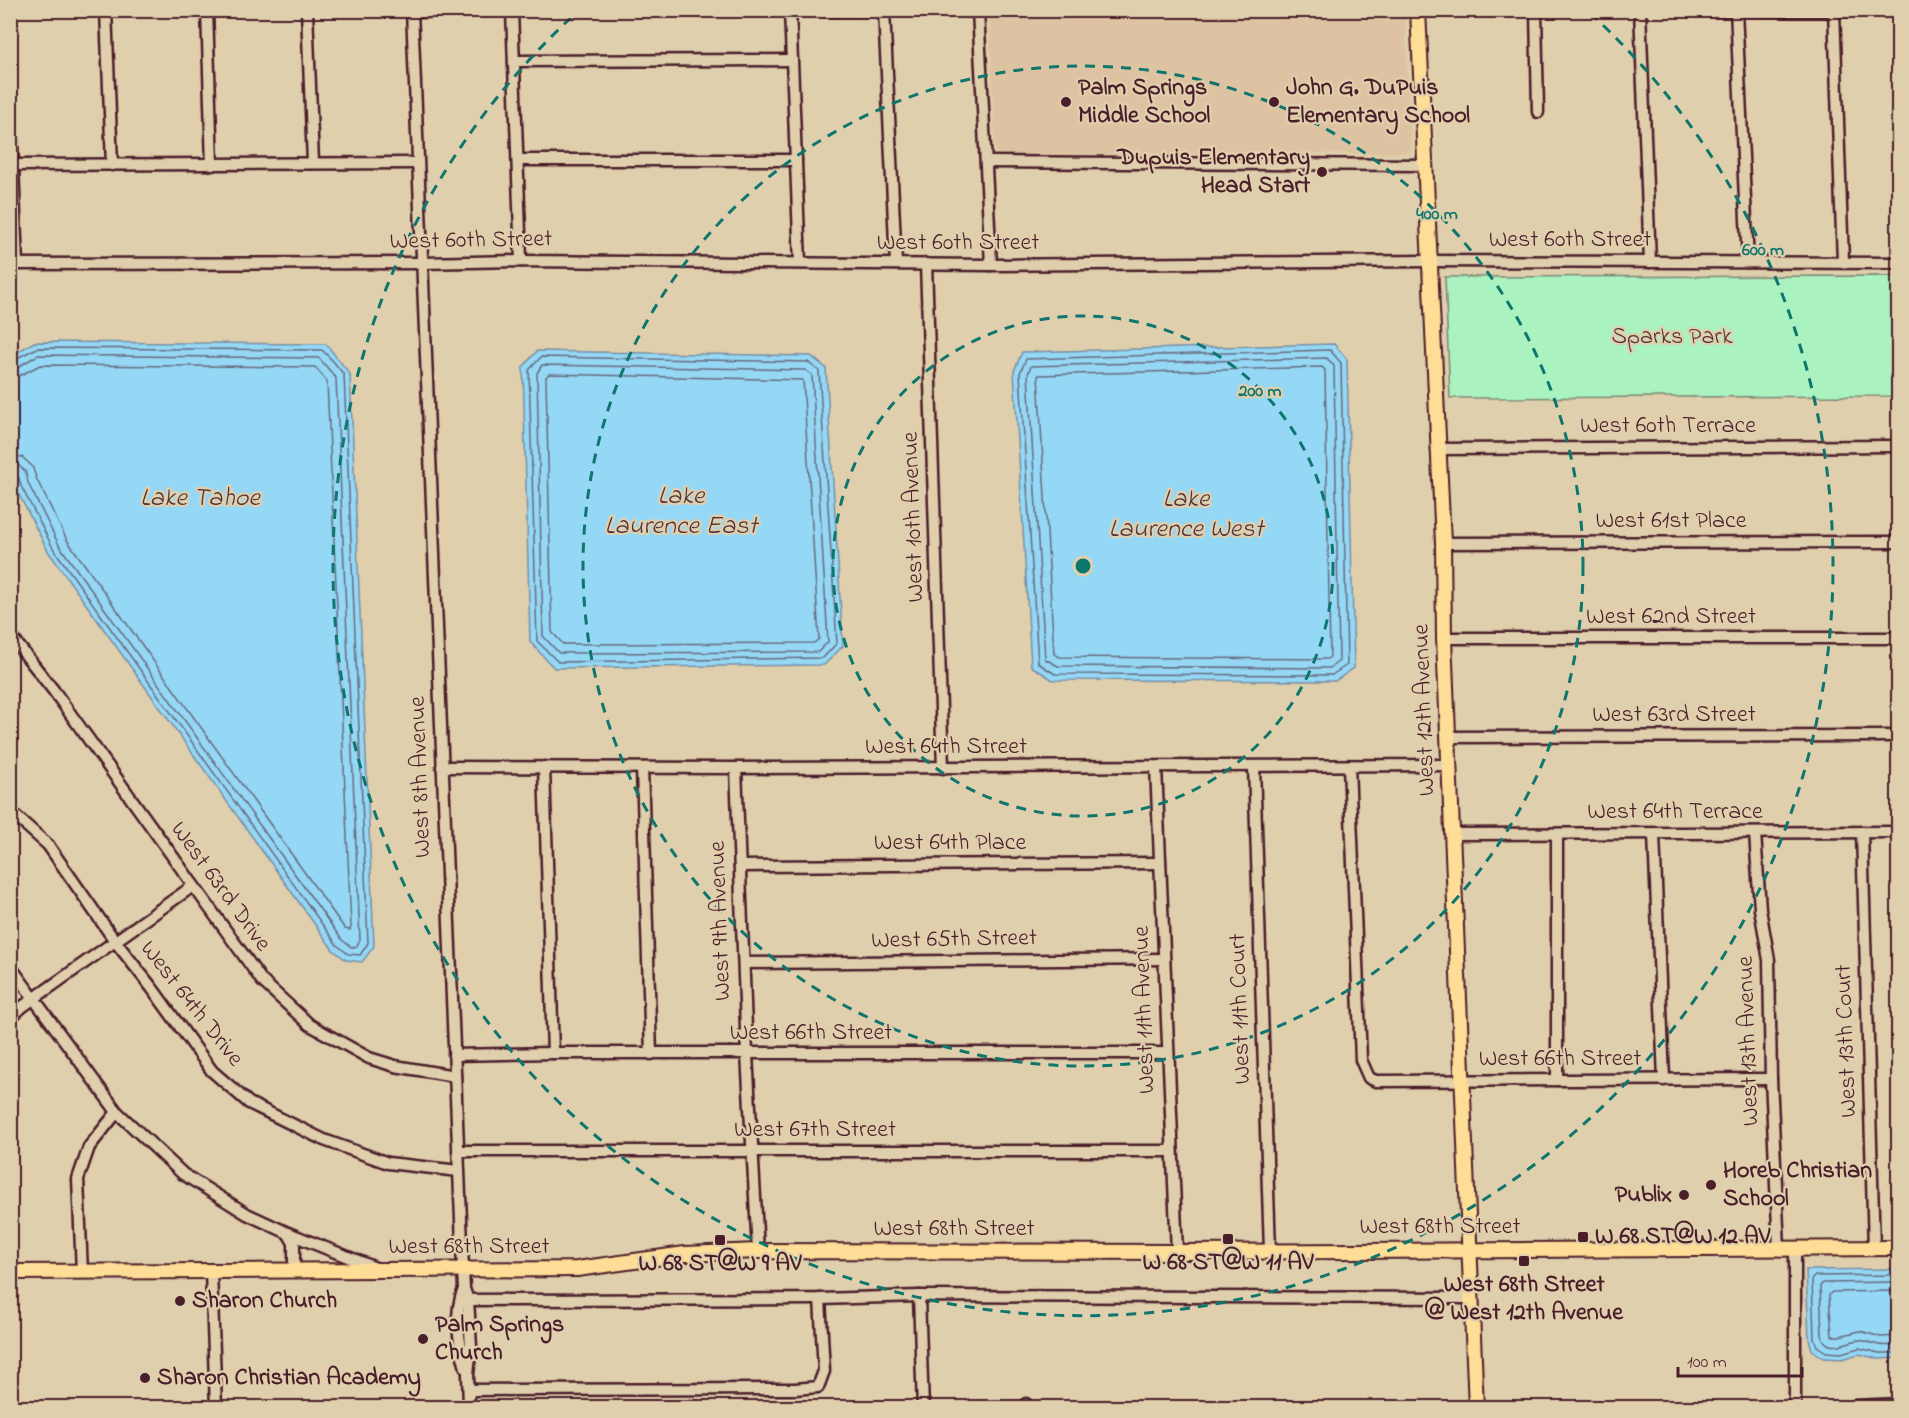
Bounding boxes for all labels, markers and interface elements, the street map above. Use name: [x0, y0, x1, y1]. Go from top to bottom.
place label: Palm Springs Middle School: [1078, 71, 1210, 134]
place label: John G. DuPuis Elementary School: [1286, 71, 1470, 135]
marker: Palm Springs Middle School: [1059, 95, 1073, 109]
marker: John G. DuPuis Elementary School: [1267, 95, 1281, 109]
place label: Dupuis Elementary Head Start: [1116, 141, 1311, 204]
marker: Dupuis Elementary Head Start: [1315, 165, 1329, 179]
text: 400 m: [1416, 202, 1458, 228]
street label: West 60th Street: [389, 222, 553, 260]
street label: West 60th Street: [1489, 223, 1651, 258]
street label: West 60th Street: [877, 226, 1039, 261]
text: 600 m: [1742, 238, 1784, 264]
park label: Sparks Park: [1612, 320, 1733, 355]
text: 200 m: [1238, 379, 1282, 405]
street label: West 60th Terrace: [1580, 409, 1756, 444]
street label: West 10th Avenue: [894, 431, 934, 603]
water label: Lake Laurence East: [605, 478, 759, 546]
water label: Lake Tahoe: [140, 480, 261, 518]
water label: Lake Laurence West: [1109, 481, 1265, 549]
street label: West 61st Place: [1596, 504, 1747, 539]
centre of rings: [1073, 556, 1093, 576]
street label: West 62nd Street: [1586, 600, 1756, 635]
street label: West 12th Avenue: [1404, 623, 1445, 797]
street label: West 8th Avenue: [401, 695, 441, 858]
street label: West 63rd Street: [1592, 698, 1756, 733]
street label: West 64th Street: [865, 730, 1027, 765]
street label: West 64th Terrace: [1587, 795, 1763, 830]
street label: West 63rd Drive: [161, 815, 279, 959]
street label: West 64th Place: [874, 826, 1026, 861]
street label: West 9th Avenue: [701, 840, 741, 1002]
street label: West 65th Street: [871, 921, 1037, 959]
street label: West 11th Avenue: [1125, 925, 1165, 1095]
street label: West 64th Drive: [131, 933, 252, 1075]
street label: West 11th Court: [1221, 933, 1261, 1085]
street label: West 13th Avenue: [1729, 955, 1769, 1127]
street label: West 13th Court: [1827, 964, 1867, 1118]
street label: West 66th Street: [730, 1016, 892, 1051]
street label: West 66th Street: [1479, 1042, 1641, 1077]
street label: West 67th Street: [734, 1113, 896, 1148]
place label: Horeb Christian School: [1723, 1154, 1872, 1217]
place label: Publix: [1615, 1178, 1672, 1213]
marker: Horeb Christian School: [1704, 1178, 1718, 1192]
marker: Publix: [1677, 1188, 1691, 1202]
street label: West 68th Street: [1359, 1210, 1521, 1245]
street label: West 68th Street: [873, 1212, 1035, 1247]
place label: W 68 ST@W 12 AV: [1595, 1220, 1771, 1255]
street label: West 68th Street: [388, 1230, 550, 1265]
marker: W 68 ST@W 12 AV: [1576, 1230, 1590, 1244]
marker: W 68 ST@W 11 AV: [1221, 1232, 1235, 1246]
marker: W 68 ST@W 9 AV: [713, 1233, 727, 1247]
place label: W 68 ST@W 11 AV: [1143, 1246, 1314, 1281]
place label: W 68 ST@W 9 AV: [639, 1247, 802, 1282]
marker: West 68th Street @ West 12th Avenue: [1517, 1254, 1531, 1268]
place label: West 68th Street @ West 12th Avenue: [1425, 1268, 1624, 1331]
place label: Sharon Church: [192, 1284, 337, 1319]
marker: Sharon Church: [173, 1294, 187, 1308]
place label: Palm Springs Church: [435, 1308, 564, 1371]
marker: Palm Springs Church: [416, 1332, 430, 1346]
scale bar: [1678, 1340, 1802, 1378]
text: 100 m: [1687, 1350, 1727, 1376]
place label: Sharon Christian Academy: [157, 1361, 421, 1397]
marker: Sharon Christian Academy: [138, 1371, 152, 1385]

